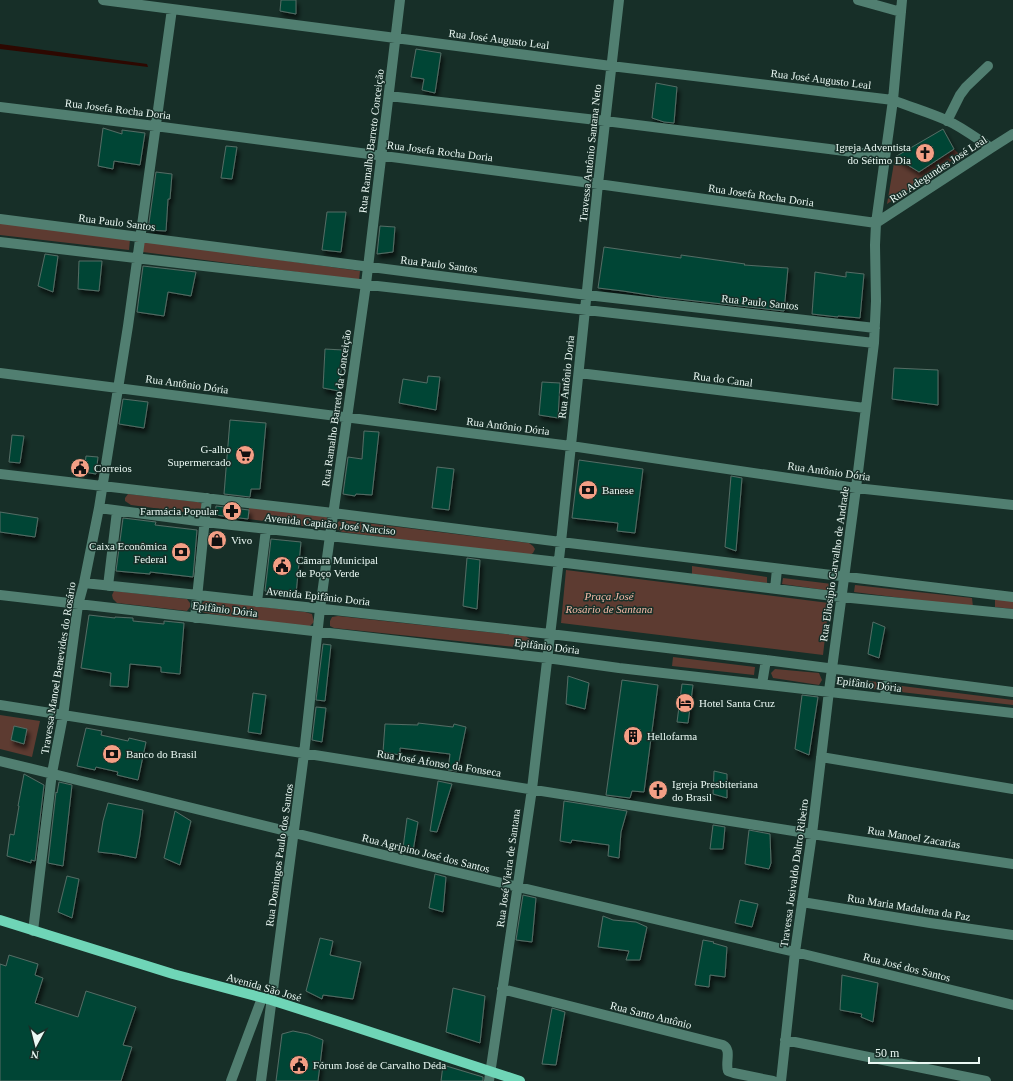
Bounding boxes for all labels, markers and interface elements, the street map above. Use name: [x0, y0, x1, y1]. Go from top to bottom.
street label: Rua José Augusto Leal: [448, 27, 550, 51]
street label: Rua José Augusto Leal: [770, 67, 872, 91]
street label: Rua Ramalho Barreto Conceição: [356, 68, 386, 214]
street label: Travessa Antônio Santana Neto: [577, 83, 603, 223]
street label: Rua Josefa Rocha Doria: [64, 97, 172, 121]
street label: Rua Adegundes José Leal: [887, 133, 989, 205]
street label: Rua Josefa Rocha Doria: [386, 139, 494, 163]
place label: Igreja Adventista do Sétimo Dia: [836, 141, 911, 166]
church icon: Igreja Adventista do Sétimo Dia: [914, 142, 936, 164]
street label: Rua Josefa Rocha Doria: [707, 182, 815, 208]
street label: Rua Paulo Santos: [78, 211, 156, 233]
street label: Rua Paulo Santos: [400, 253, 478, 275]
street label: Rua Paulo Santos: [721, 292, 799, 312]
street label: Rua Ramalho Barreto da Conceição: [319, 328, 353, 487]
street label: Rua Antônio Doria: [556, 335, 576, 419]
street label: Rua do Canal: [693, 369, 753, 389]
street label: Rua Antônio Dória: [145, 372, 229, 396]
street label: Rua Antônio Dória: [466, 415, 550, 437]
place label: G-alho Supermercado: [167, 443, 231, 468]
supermarket icon: G-alho Supermercado: [234, 444, 256, 466]
public building icon: Correios: [69, 457, 91, 479]
street label: Rua Antônio Dória: [787, 459, 871, 483]
place label: Correios: [94, 462, 132, 474]
bank icon: Banese: [577, 479, 599, 501]
place label: Banese: [602, 484, 634, 496]
street label: Rua Eliosipio Carvalho de Andrade: [817, 486, 851, 642]
pharmacy icon: Farmácia Popular: [221, 500, 243, 522]
place label: Farmácia Popular: [140, 505, 218, 517]
street label: Avenida Capitão José Narciso: [264, 511, 397, 537]
shop icon: Vivo: [206, 529, 228, 551]
place label: Vivo: [231, 534, 253, 546]
place label: Caixa Econômica Federal: [89, 540, 167, 565]
bank icon: Caixa Econômica Federal: [170, 541, 192, 563]
place label: Câmara Municipal de Poço Verde: [296, 554, 378, 579]
public building icon: Câmara Municipal de Poço Verde: [271, 555, 293, 577]
street label: Travessa Manoel Benevides do Rosário: [38, 580, 78, 755]
street label: Avenida Epifânio Doria: [265, 585, 371, 607]
park label: Praça José Rosário de Santana: [565, 590, 653, 615]
street label: Epifânio Dória: [192, 599, 258, 619]
street label: Epifânio Dória: [514, 636, 580, 656]
street label: Epifânio Dória: [836, 674, 902, 694]
hotel icon: Hotel Santa Cruz: [674, 692, 696, 714]
place label: Hotel Santa Cruz: [699, 697, 775, 709]
building icon: Hellofarma: [622, 725, 644, 747]
place label: Hellofarma: [647, 730, 697, 742]
bank icon: Banco do Brasil: [101, 743, 123, 765]
street label: Rua José Afonso da Fonseca: [376, 747, 502, 779]
place label: Banco do Brasil: [126, 748, 197, 760]
place label: Igreja Presbiteriana do Brasil: [672, 778, 758, 803]
church icon: Igreja Presbiteriana do Brasil: [647, 779, 669, 801]
street label: Rua Domingos Paulo dos Santos: [263, 783, 295, 927]
street label: Travessa Josivaldo Daltro Ribeiro: [778, 798, 810, 948]
street label: Rua José Vieira de Santana: [494, 808, 522, 928]
street label: Rua Manoel Zacarias: [867, 824, 961, 850]
street label: Rua Agripino José dos Santos: [361, 831, 491, 875]
street label: Rua Maria Madalena da Paz: [847, 891, 972, 923]
street label: Rua José dos Santos: [862, 950, 952, 984]
street label: Avenida São José: [225, 971, 303, 1003]
street label: Rua Santo Antônio: [609, 999, 694, 1031]
north arrow: [16, 1025, 56, 1065]
scale bar: [869, 1039, 979, 1065]
text: 50 m: [875, 1046, 900, 1060]
text: N: [30, 1048, 39, 1061]
public building icon: Fórum José de Carvalho Déda: [288, 1054, 310, 1076]
place label: Fórum José de Carvalho Déda: [313, 1059, 446, 1071]

